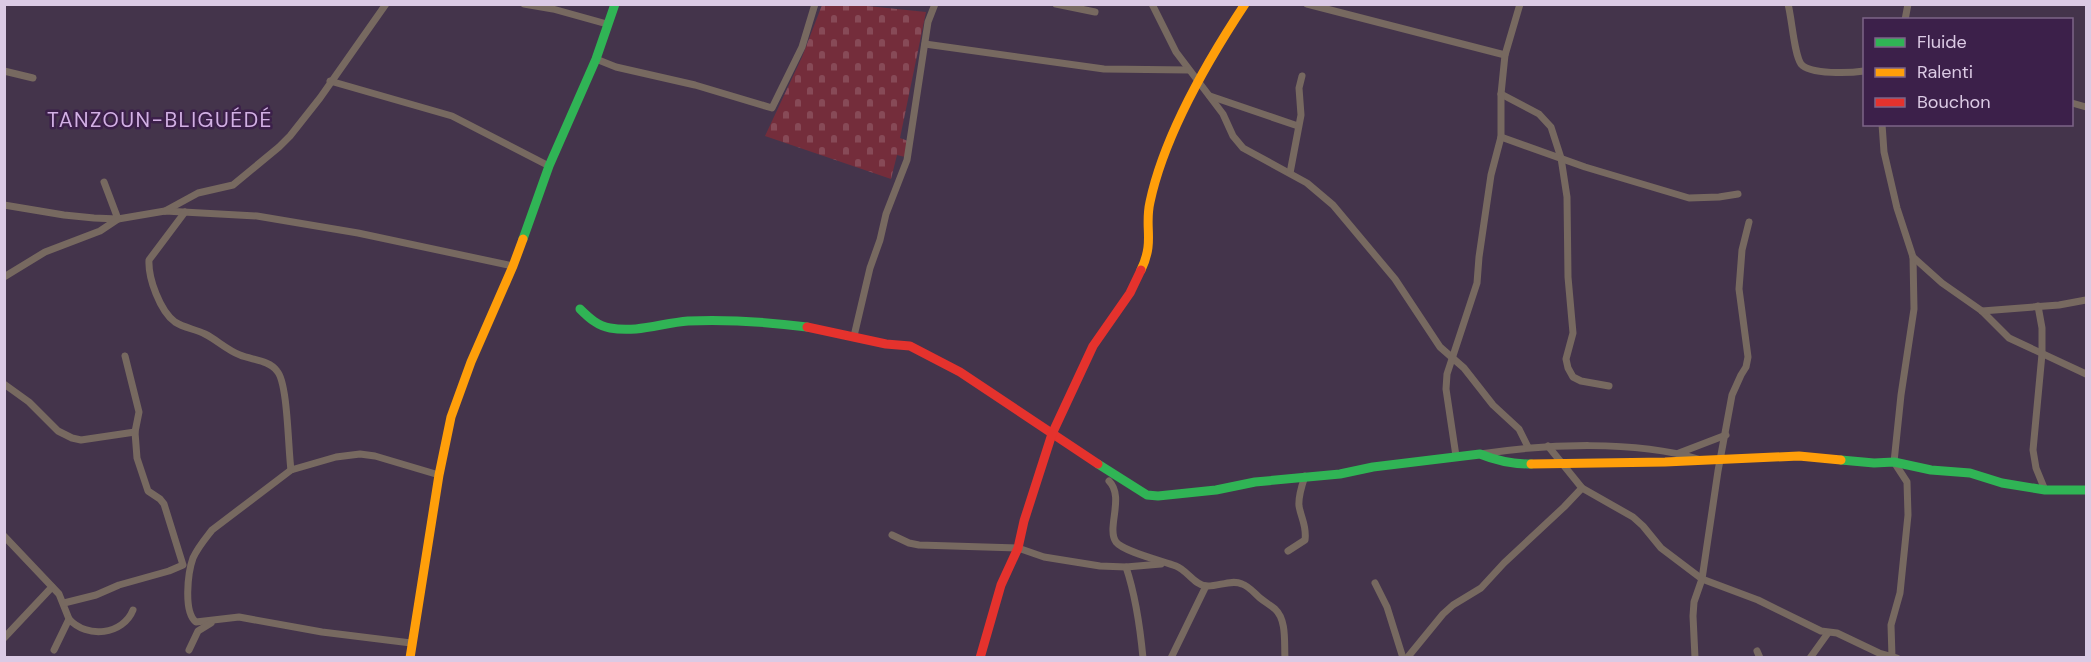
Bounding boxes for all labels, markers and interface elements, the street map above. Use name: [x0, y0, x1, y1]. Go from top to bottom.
legend: [1863, 18, 2073, 126]
text: Fluide: [1917, 30, 1967, 54]
text: Ralenti: [1917, 60, 1973, 84]
text: Bouchon: [1917, 90, 1991, 114]
district label: TANZOUN-BLIGUÉDÉ: [47, 106, 273, 134]

